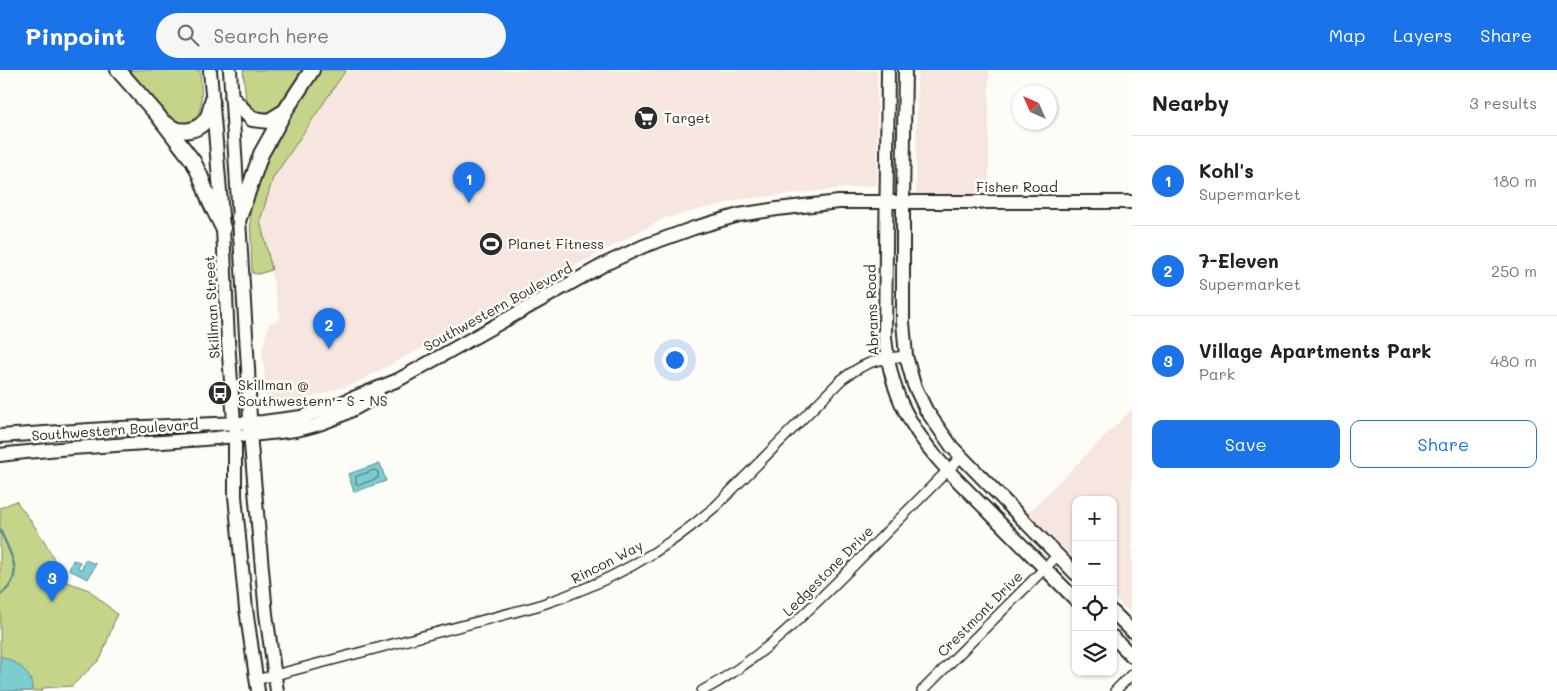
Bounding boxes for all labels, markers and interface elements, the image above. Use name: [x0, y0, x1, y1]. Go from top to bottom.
search box: [156, 13, 506, 58]
text: Pinpoint: [25, 20, 126, 51]
icon: search: [174, 21, 202, 49]
text: Search here: [214, 23, 329, 48]
text: Map: [1329, 23, 1365, 47]
text: Layers: [1393, 23, 1452, 47]
text: Share: [1480, 23, 1532, 47]
north arrow: [1012, 85, 1057, 130]
text: Nearby: [1152, 89, 1229, 116]
text: 3 results: [1469, 92, 1537, 113]
supermarket icon: Target: [633, 105, 659, 131]
place label: Target: [664, 108, 711, 127]
text: Kohl's: [1199, 158, 1254, 183]
pin: 1: [453, 162, 485, 203]
text: 1: [1164, 170, 1172, 191]
text: 180 m: [1492, 170, 1537, 191]
street label: Fisher Road: [976, 177, 1058, 196]
text: Supermarket: [1199, 183, 1301, 204]
sports icon: Planet Fitness: [478, 231, 504, 257]
place label: Planet Fitness: [508, 234, 604, 253]
text: 7-Eleven: [1199, 248, 1279, 273]
street label: Skillman Street: [199, 255, 224, 359]
street label: Southwestern Boulevard: [420, 258, 576, 355]
text: 2: [1164, 260, 1172, 281]
text: 250 m: [1491, 260, 1537, 281]
street label: Abrams Road: [860, 264, 883, 356]
text: Supermarket: [1199, 273, 1301, 294]
pin: 2: [313, 308, 345, 349]
text: Village Apartments Park: [1199, 338, 1432, 363]
your location: [662, 347, 688, 373]
text: 3: [1163, 350, 1173, 371]
text: 480 m: [1490, 350, 1537, 371]
text: Park: [1199, 363, 1235, 384]
place label: Skillman @ Southwestern - S - NS: [238, 375, 388, 410]
bus stop icon: Skillman @ Southwestern - S - NS: [207, 380, 233, 406]
street label: Southwestern Boulevard: [31, 414, 199, 445]
button: Save: [1152, 420, 1340, 468]
button: Share: [1350, 420, 1537, 468]
map controls: [1072, 496, 1117, 676]
button: +: [1072, 496, 1117, 541]
street label: Ledgestone Drive: [778, 521, 877, 620]
street label: Rincon Way: [568, 535, 646, 588]
button: −: [1072, 541, 1117, 586]
pin: 3: [36, 561, 68, 602]
street label: Crestmont Drive: [933, 567, 1026, 660]
button: locate: [1072, 586, 1117, 631]
button: layers: [1072, 631, 1117, 676]

